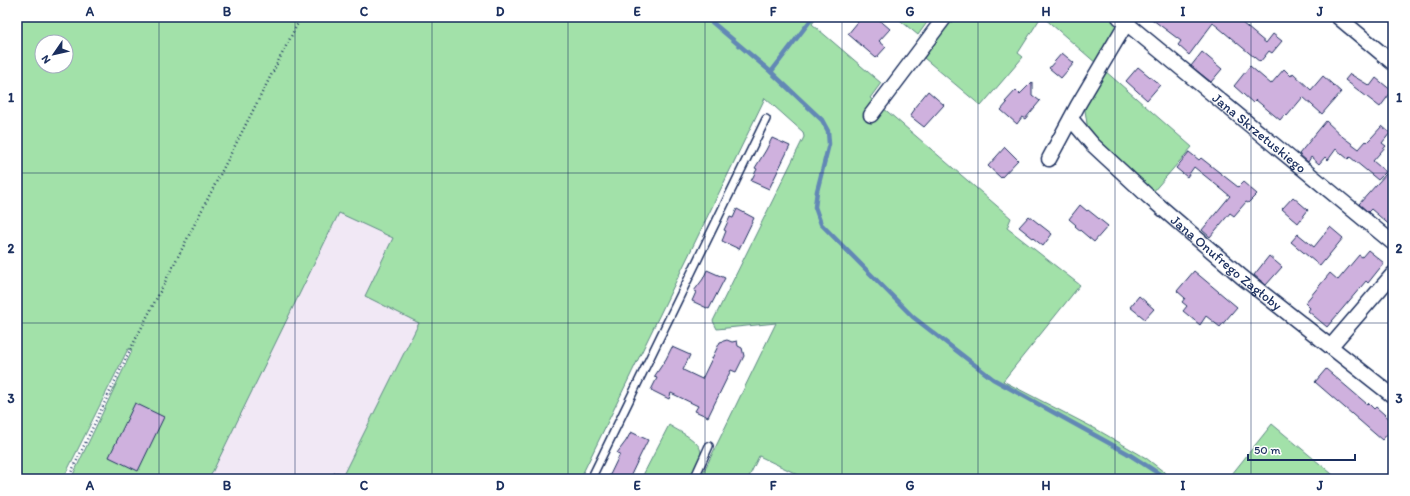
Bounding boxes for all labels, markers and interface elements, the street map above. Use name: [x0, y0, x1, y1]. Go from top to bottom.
text: A: [85, 4, 95, 19]
text: B: [223, 4, 232, 19]
text: C: [360, 4, 369, 19]
text: D: [496, 4, 505, 19]
text: E: [633, 4, 641, 19]
text: F: [770, 4, 777, 19]
text: G: [906, 4, 915, 19]
text: H: [1042, 4, 1051, 19]
text: I: [1181, 4, 1186, 19]
text: J: [1316, 4, 1324, 19]
north arrow: [34, 34, 74, 74]
text: N: [39, 53, 54, 66]
street label: Jana Skrzetuskiego: [1209, 89, 1310, 177]
text: 1: [8, 90, 14, 105]
text: 1: [1396, 90, 1402, 105]
street label: Jana Onufrego Zagłoby: [1167, 212, 1286, 314]
text: 2: [8, 241, 15, 256]
text: 2: [1396, 241, 1403, 256]
text: 3: [7, 391, 15, 406]
text: 3: [1395, 391, 1403, 406]
scale bar: [1248, 436, 1355, 462]
text: 50 m: [1254, 443, 1280, 457]
text: A: [85, 478, 95, 493]
text: B: [223, 478, 232, 493]
text: C: [360, 478, 369, 493]
text: D: [496, 478, 505, 493]
text: E: [633, 478, 641, 493]
text: F: [770, 478, 777, 493]
text: G: [906, 478, 915, 493]
text: H: [1042, 478, 1051, 493]
text: I: [1181, 478, 1186, 493]
text: J: [1316, 478, 1324, 493]

